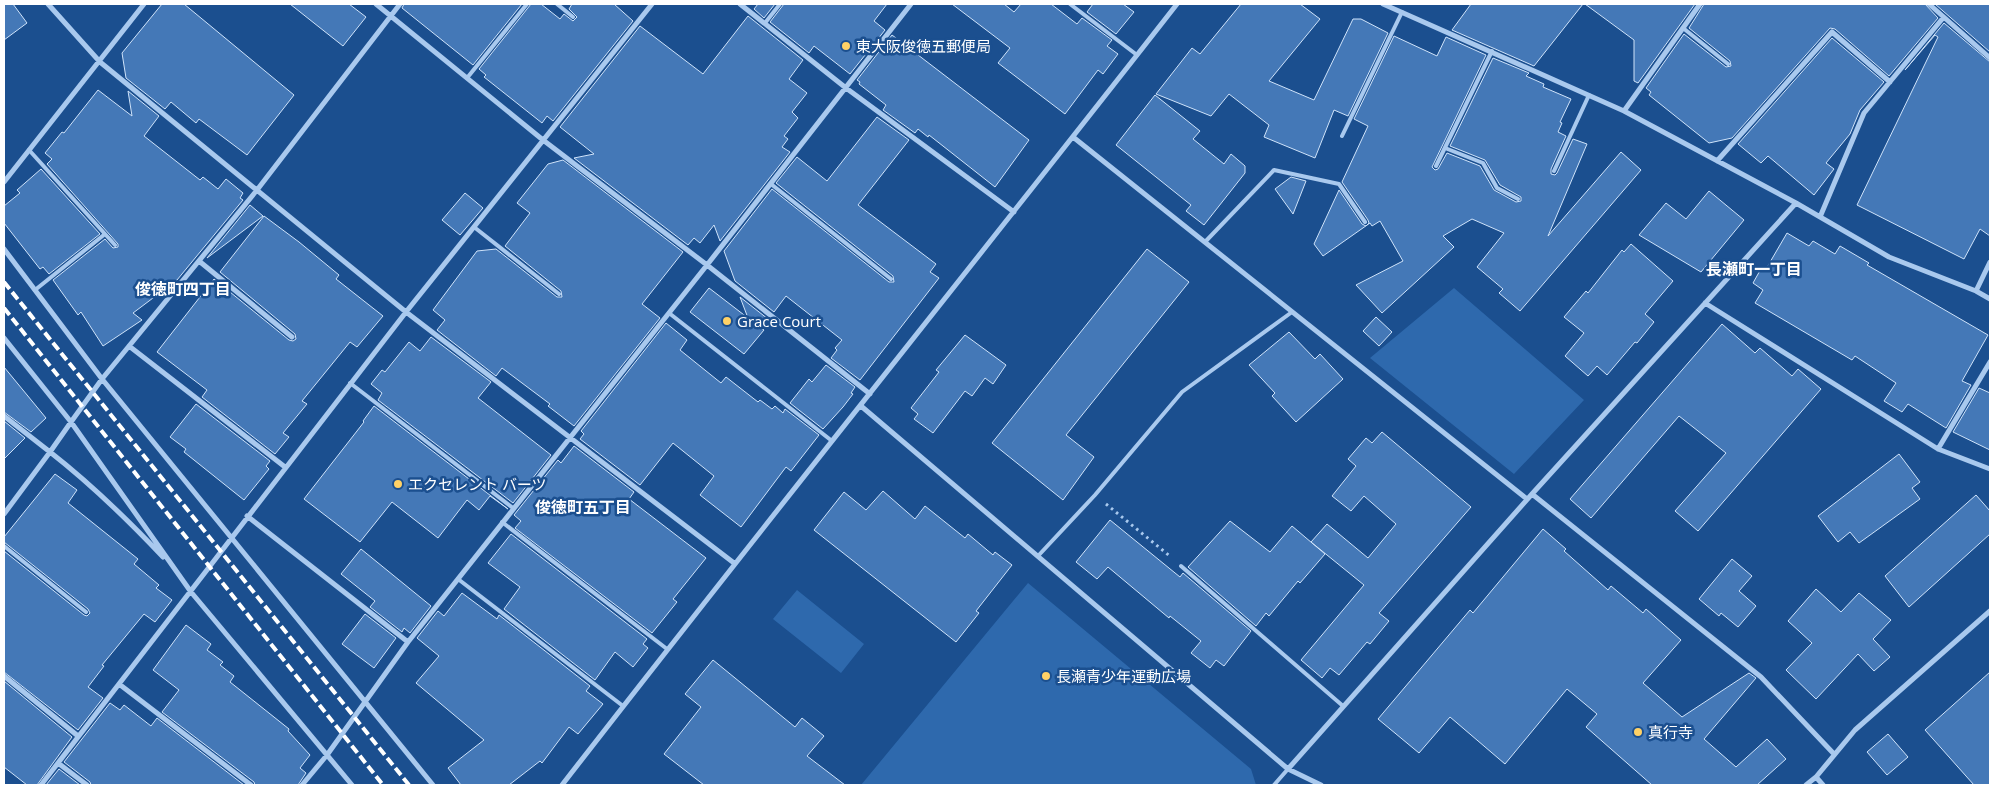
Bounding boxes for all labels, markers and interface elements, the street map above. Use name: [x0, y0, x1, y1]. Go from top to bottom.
place label: 東大阪俊徳五郵便局: [856, 36, 991, 56]
marker: 東大阪俊徳五郵便局: [840, 40, 852, 52]
district label: 長瀬町一丁目: [1706, 258, 1802, 280]
district label: 俊徳町四丁目: [135, 278, 231, 300]
place label: Grace Court: [737, 311, 821, 331]
marker: Grace Court: [721, 315, 733, 327]
place label: エクセレント バーツ: [408, 474, 547, 494]
marker: エクセレント バーツ: [392, 478, 404, 490]
district label: 俊徳町五丁目: [535, 496, 631, 518]
place label: 長瀬青少年運動広場: [1056, 666, 1191, 686]
marker: 長瀬青少年運動広場: [1040, 670, 1052, 682]
place label: 真行寺: [1648, 722, 1693, 742]
marker: 真行寺: [1632, 726, 1644, 738]

